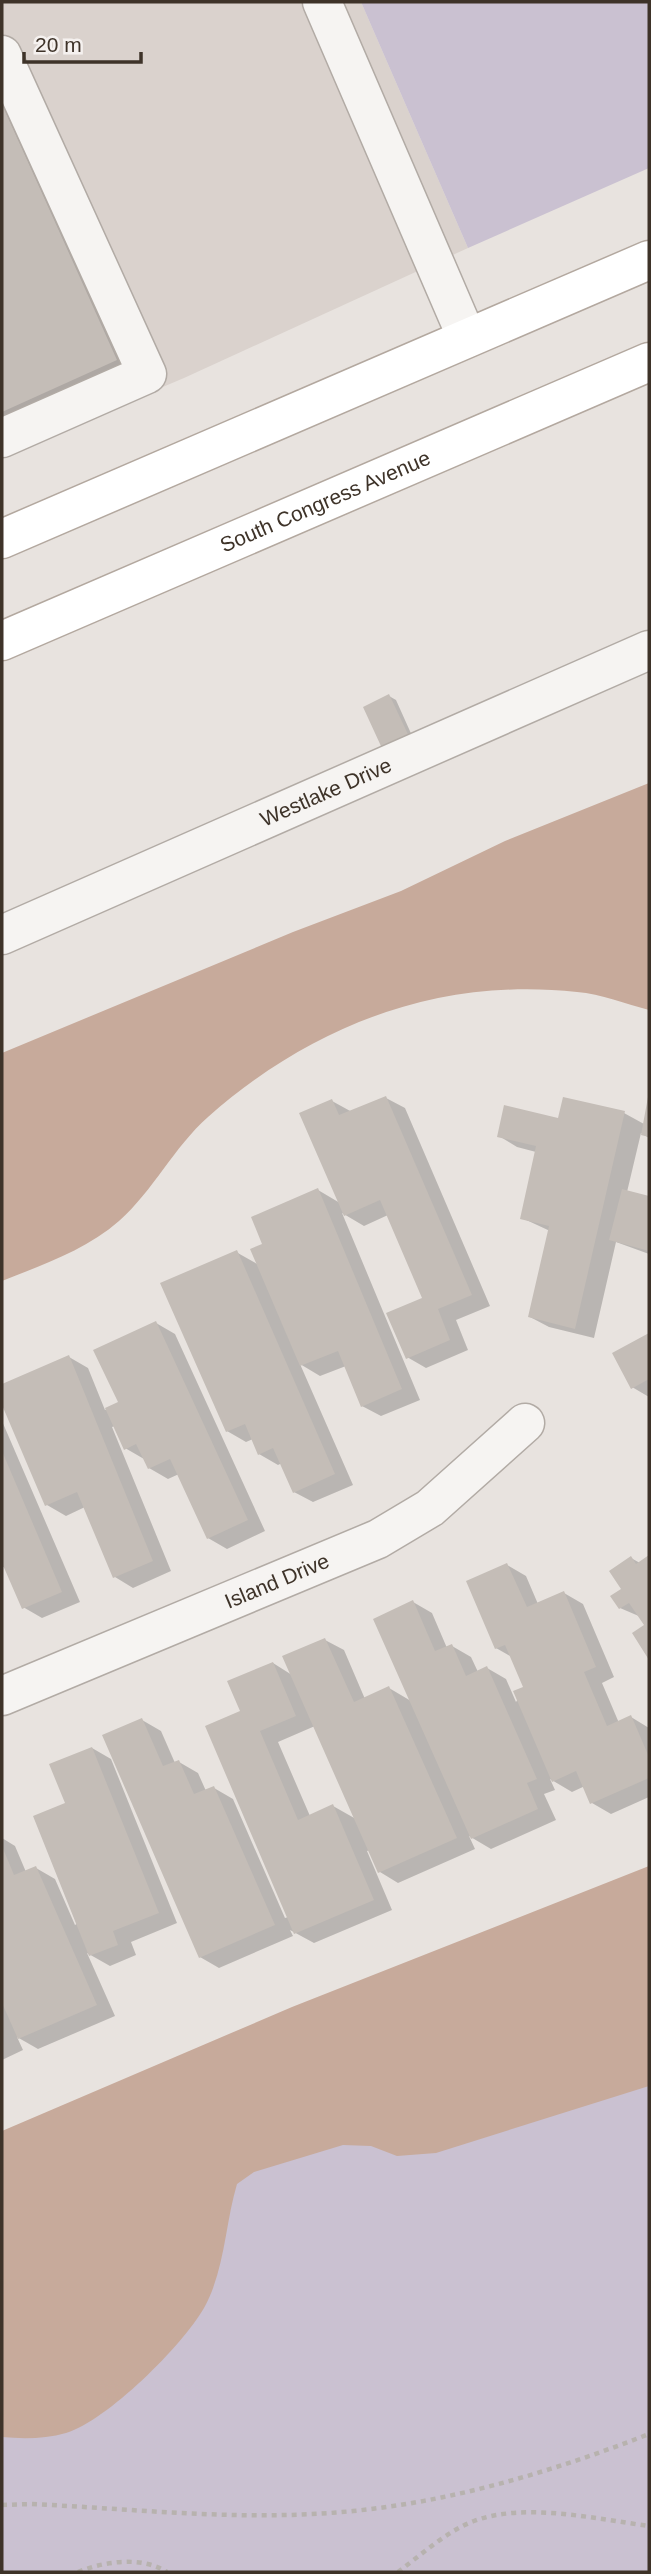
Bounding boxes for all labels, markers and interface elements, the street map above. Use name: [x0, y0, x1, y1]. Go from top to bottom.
scale bar: [24, 21, 142, 65]
text: 20 m: [35, 33, 82, 56]
street label: South Congress Avenue: [217, 446, 433, 557]
street label: Westlake Drive: [257, 753, 395, 831]
street label: Island Drive: [221, 1549, 332, 1613]

